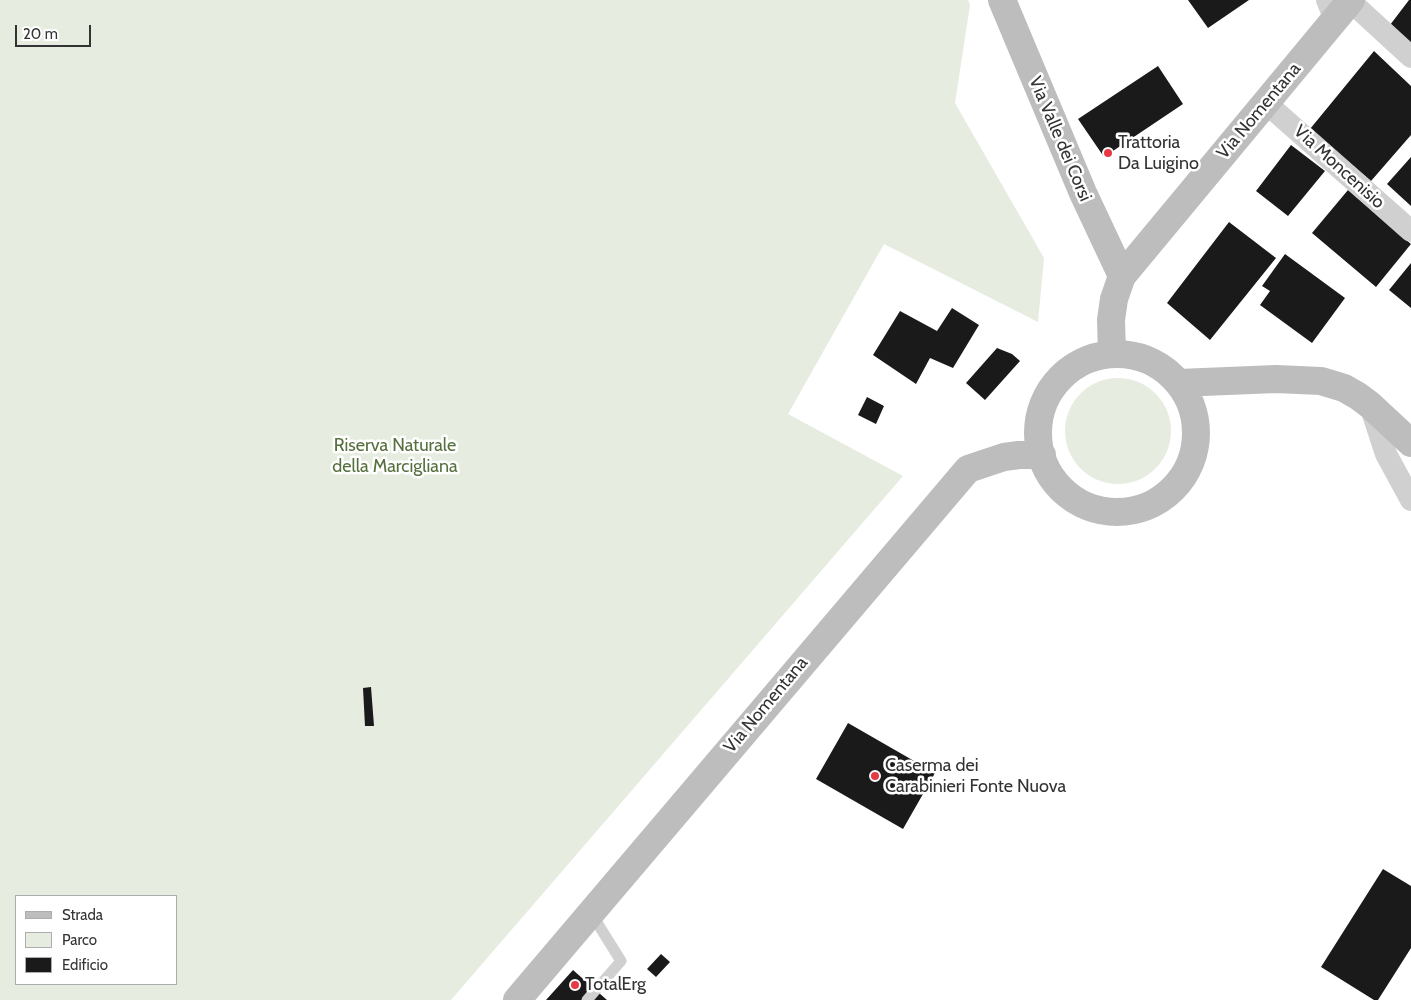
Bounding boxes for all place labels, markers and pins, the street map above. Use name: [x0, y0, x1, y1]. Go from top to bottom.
place label: Trattoria Da Luigino: [1118, 132, 1199, 174]
marker: Trattoria Da Luigino: [1102, 147, 1114, 159]
place label: Caserma dei Carabinieri Fonte Nuova: [885, 755, 1066, 798]
marker: Caserma dei Carabinieri Fonte Nuova: [869, 770, 881, 782]
place label: TotalErg: [585, 974, 646, 996]
marker: TotalErg: [569, 979, 581, 991]

